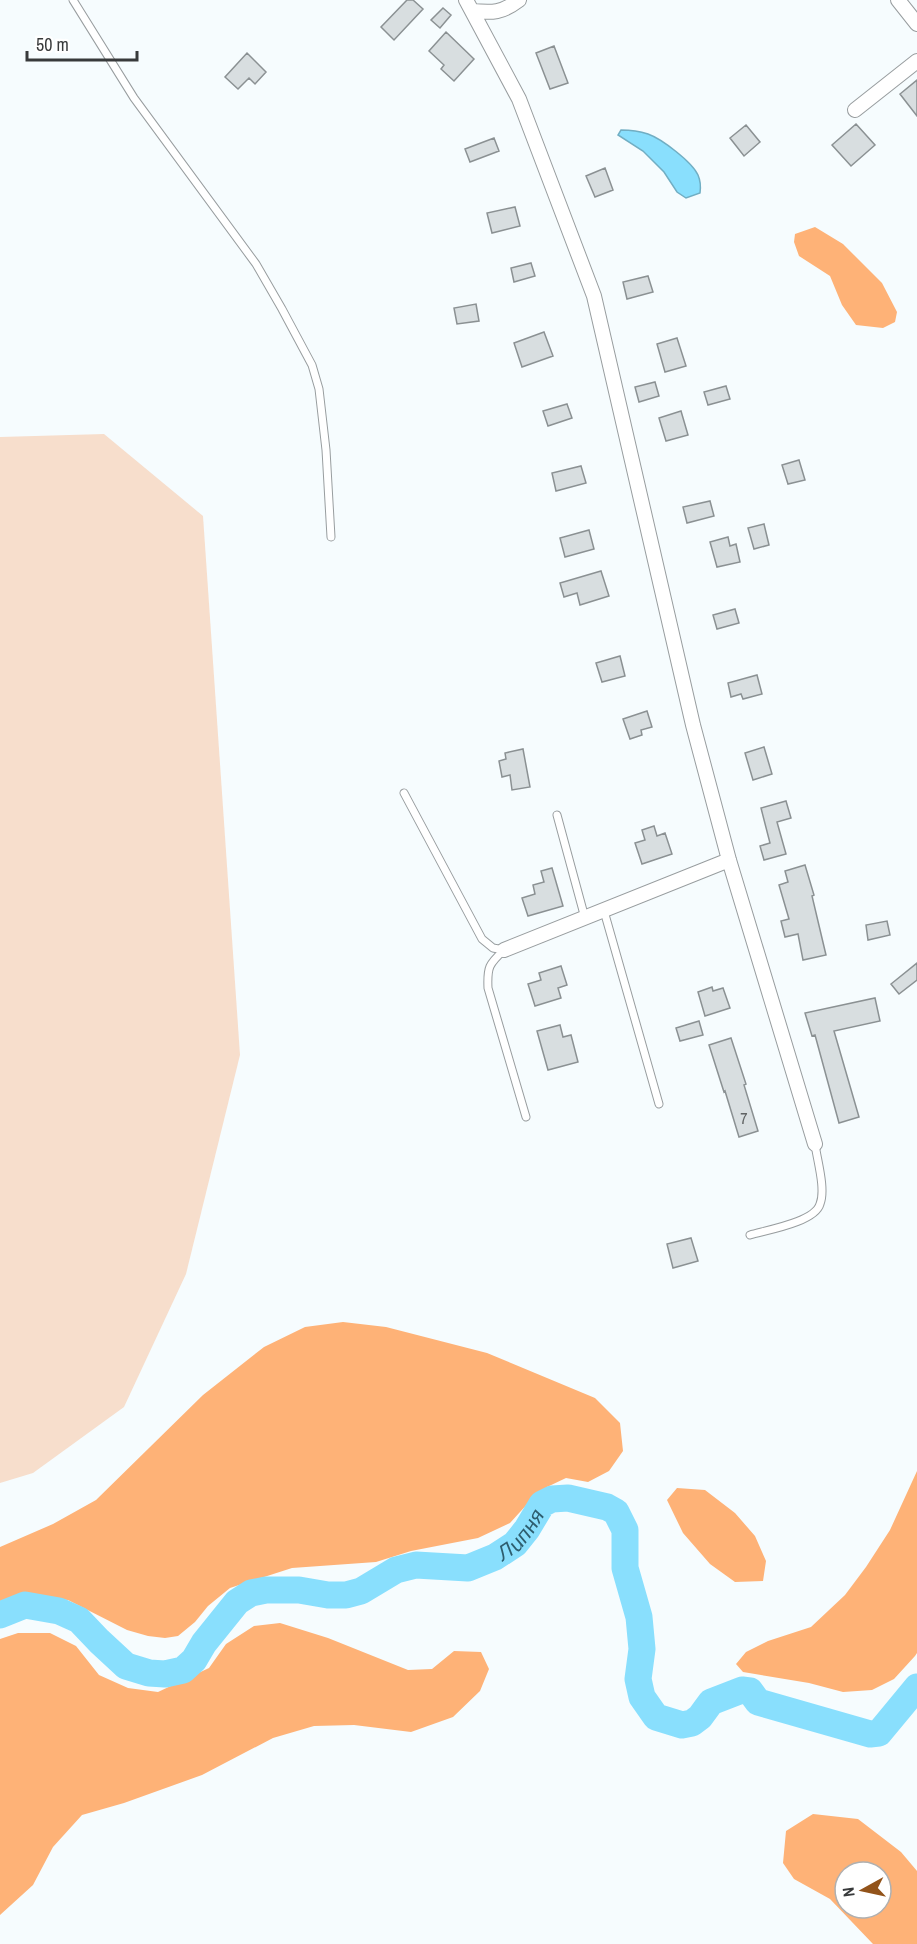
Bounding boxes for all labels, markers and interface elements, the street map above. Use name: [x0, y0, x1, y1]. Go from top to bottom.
scale bar: [27, 24, 136, 62]
text: 50 m: [36, 32, 69, 57]
house number: 7: [740, 1107, 748, 1129]
water label: Липня: [489, 1503, 551, 1568]
north arrow: [833, 1860, 893, 1920]
text: N: [837, 1886, 860, 1898]

